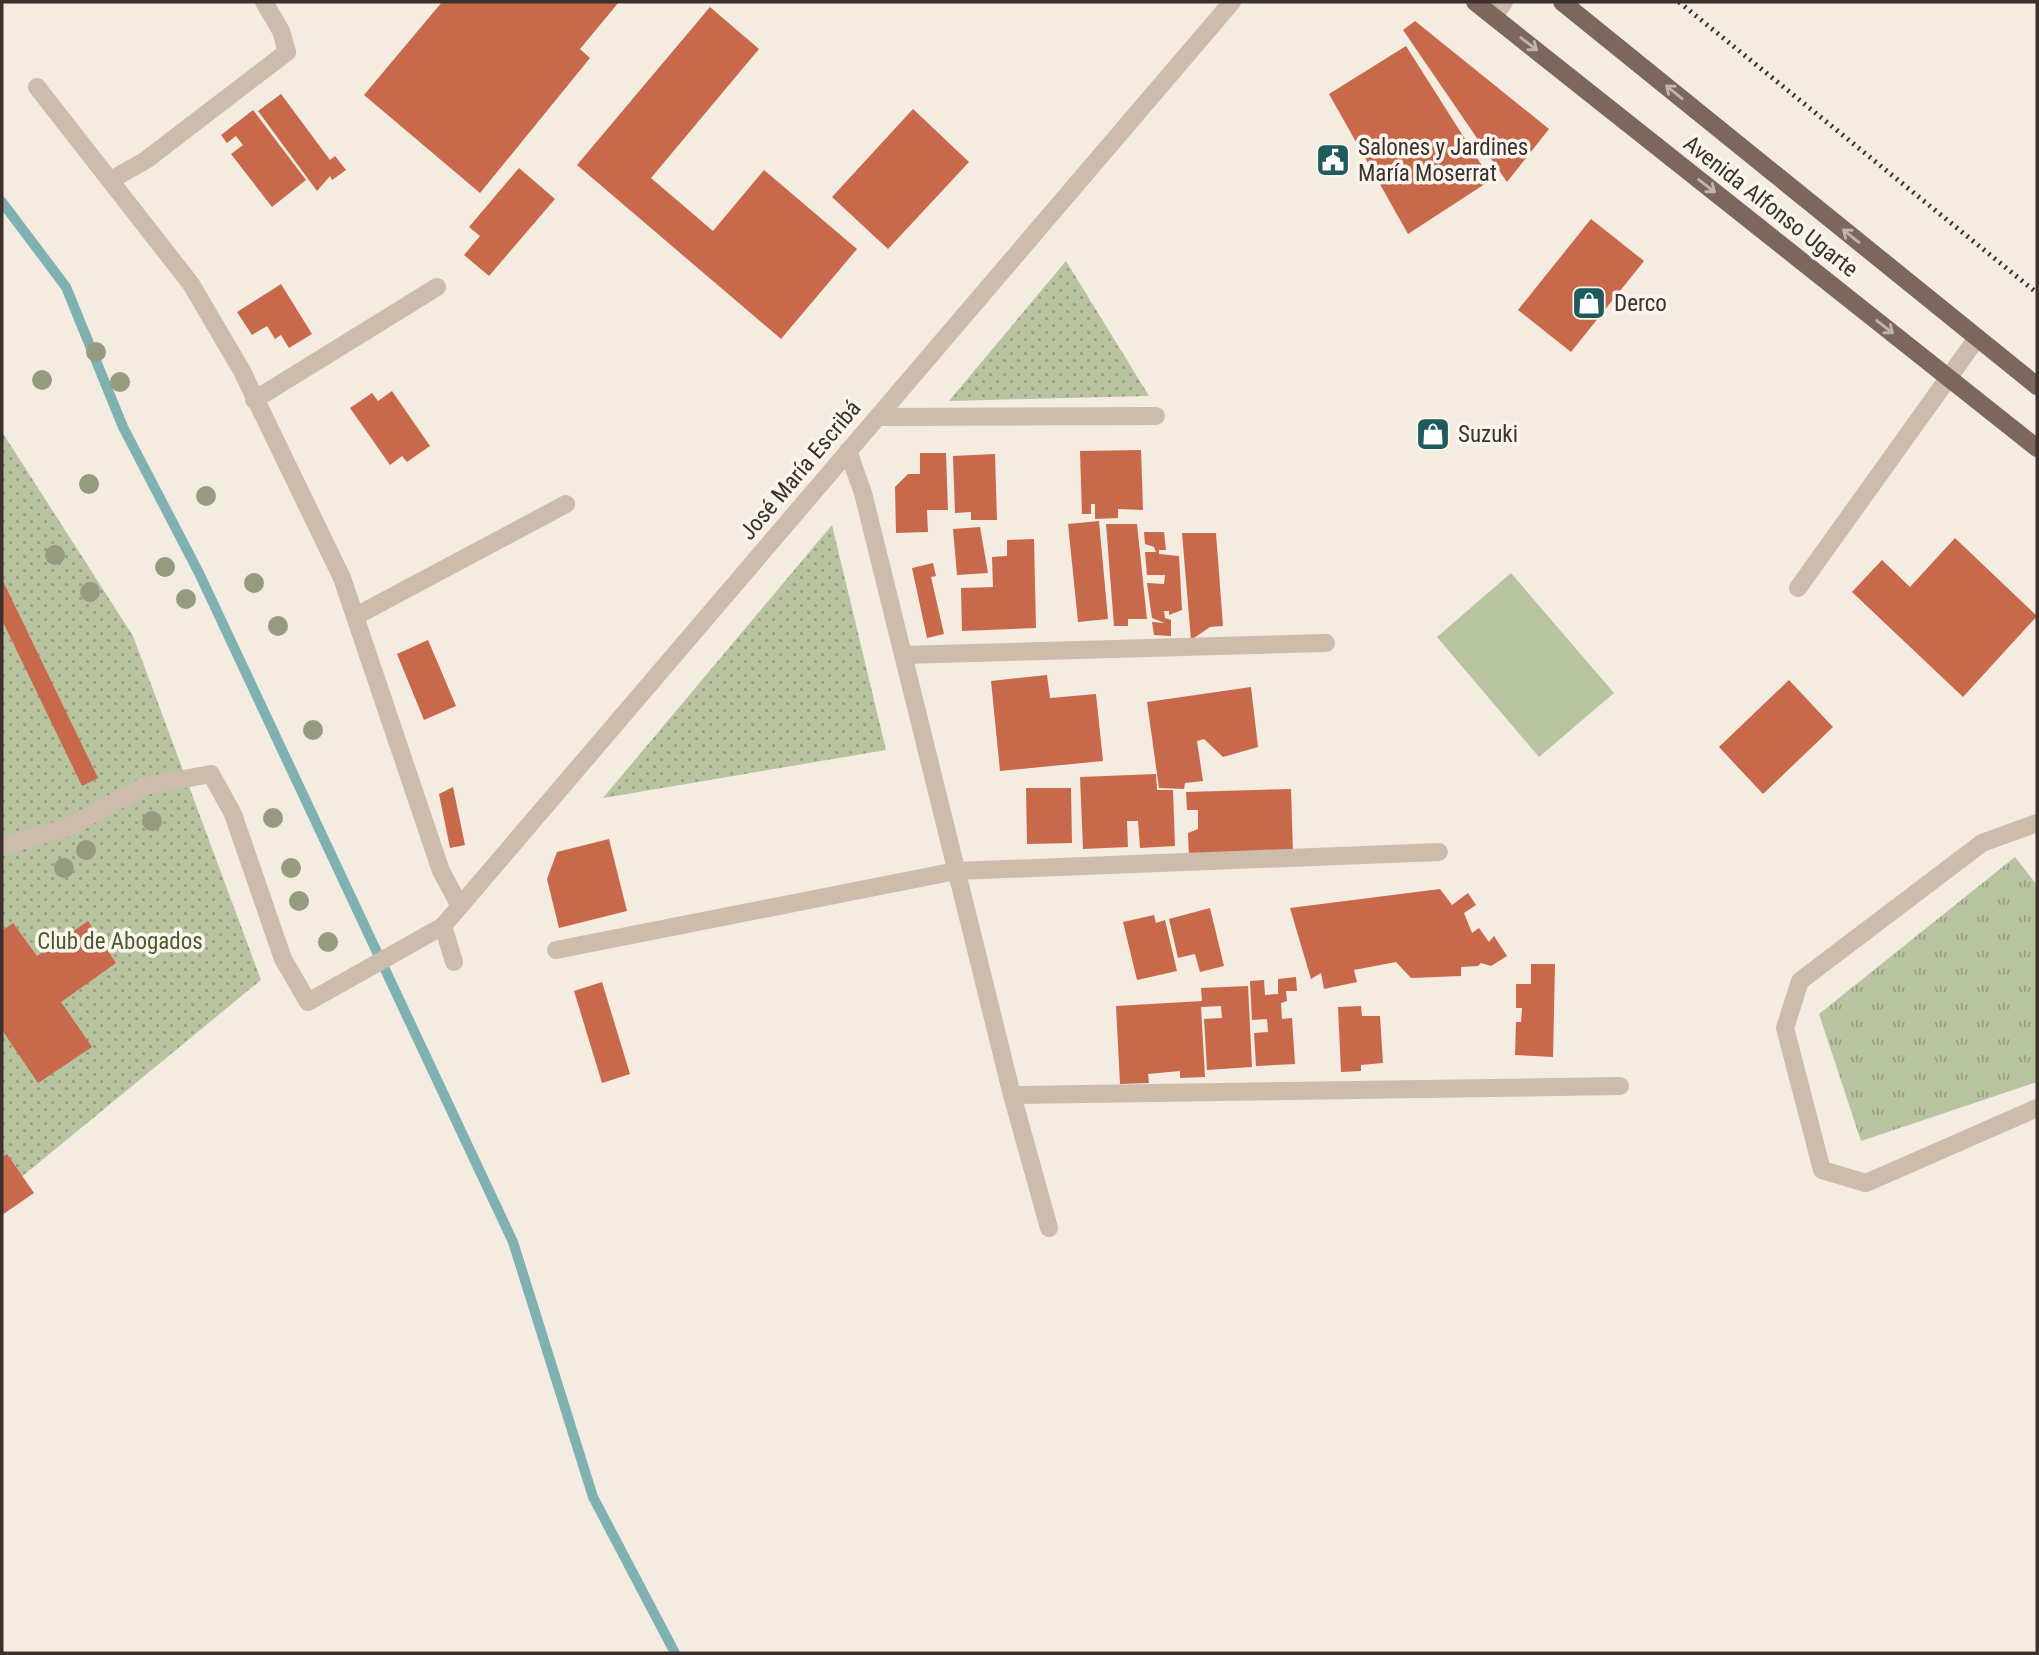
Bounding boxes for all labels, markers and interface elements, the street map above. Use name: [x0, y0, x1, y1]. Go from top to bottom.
one-way arrow: [1519, 37, 1537, 52]
one-way arrow: [1666, 85, 1684, 100]
street label: Avenida Alfonso Ugarte: [1678, 130, 1863, 283]
place label: Salones y Jardines María Moserrat: [1358, 134, 1528, 187]
public building icon: Salones y Jardines María Moserrat: [1314, 141, 1352, 179]
one-way arrow: [1697, 178, 1715, 193]
one-way arrow: [1842, 228, 1860, 243]
shop icon: Derco: [1570, 284, 1608, 322]
place label: Derco: [1614, 290, 1667, 317]
one-way arrow: [1875, 319, 1894, 334]
street label: José María Escribá: [734, 395, 866, 545]
shop icon: Suzuki: [1414, 415, 1452, 453]
place label: Suzuki: [1458, 421, 1518, 448]
park label: Club de Abogados: [37, 928, 203, 955]

